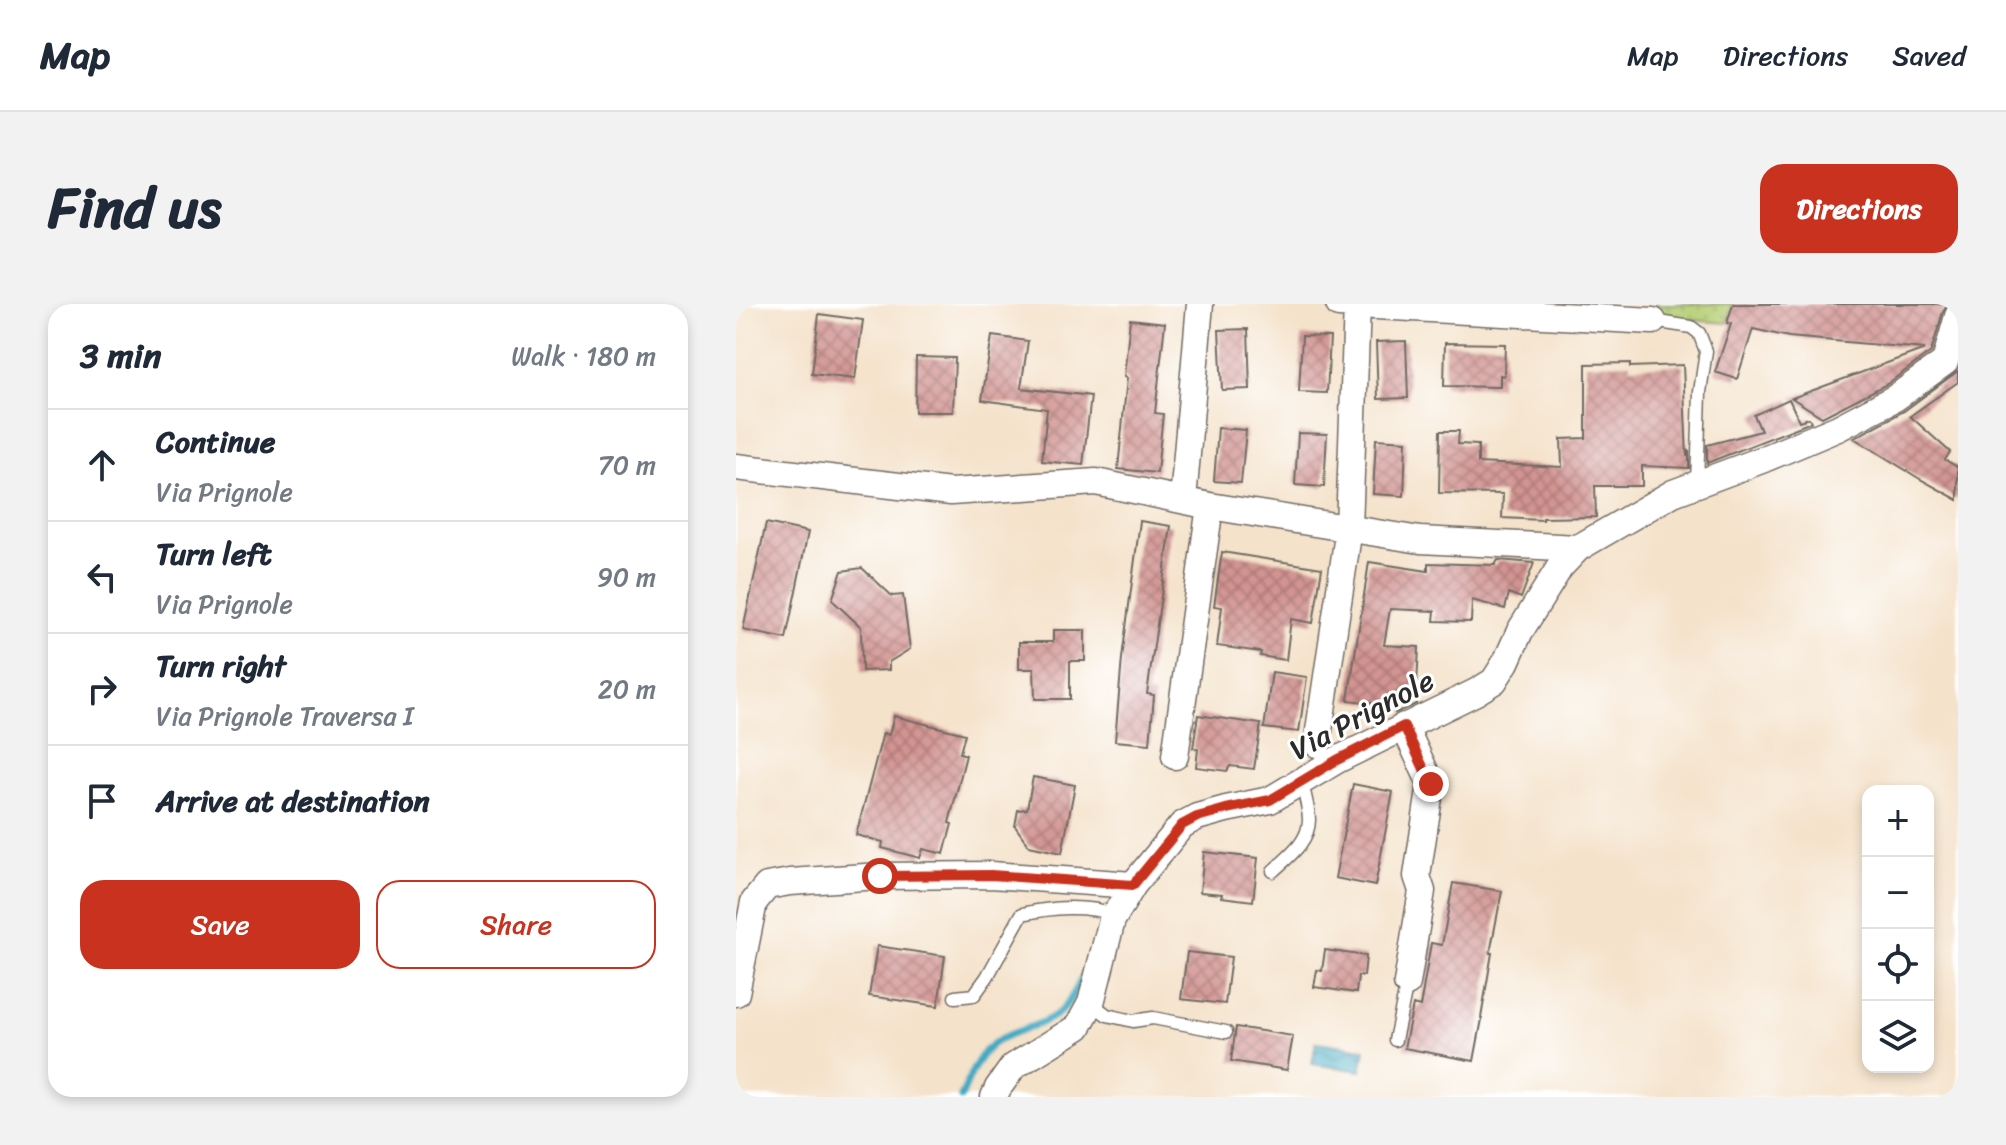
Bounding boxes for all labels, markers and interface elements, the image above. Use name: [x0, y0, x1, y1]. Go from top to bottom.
text: Map: [40, 22, 110, 89]
text: Map: [1627, 31, 1679, 80]
text: Directions: [1723, 31, 1848, 80]
text: Saved: [1892, 31, 1966, 80]
text: Find us: [48, 159, 221, 258]
button: Directions: [1760, 164, 1958, 253]
text: 3 min: [80, 326, 161, 386]
text: Walk · 180 m: [511, 333, 656, 379]
text: Continue: [156, 415, 275, 469]
text: 70 m: [598, 442, 656, 488]
icon: ahead: [80, 443, 124, 487]
text: Via Prignole: [156, 469, 293, 515]
text: Turn left: [156, 527, 272, 581]
text: 90 m: [597, 554, 656, 600]
icon: left: [80, 555, 124, 599]
text: Via Prignole: [156, 581, 293, 627]
text: Turn right: [156, 639, 286, 693]
street label: Via Prignole: [1280, 654, 1444, 776]
text: 20 m: [598, 666, 656, 712]
icon: right: [80, 667, 124, 711]
text: Via Prignole Traversa I: [156, 693, 414, 739]
route end: [1413, 766, 1449, 802]
text: Arrive at destination: [156, 774, 430, 828]
icon: arrive: [80, 779, 124, 823]
map controls: [1862, 785, 1934, 1073]
button: +: [1862, 785, 1934, 857]
button: −: [1862, 857, 1934, 929]
route start: [862, 858, 898, 894]
button: Save: [80, 880, 360, 969]
button: Share: [376, 880, 656, 969]
button: locate: [1862, 929, 1934, 1001]
button: layers: [1862, 1001, 1934, 1073]

